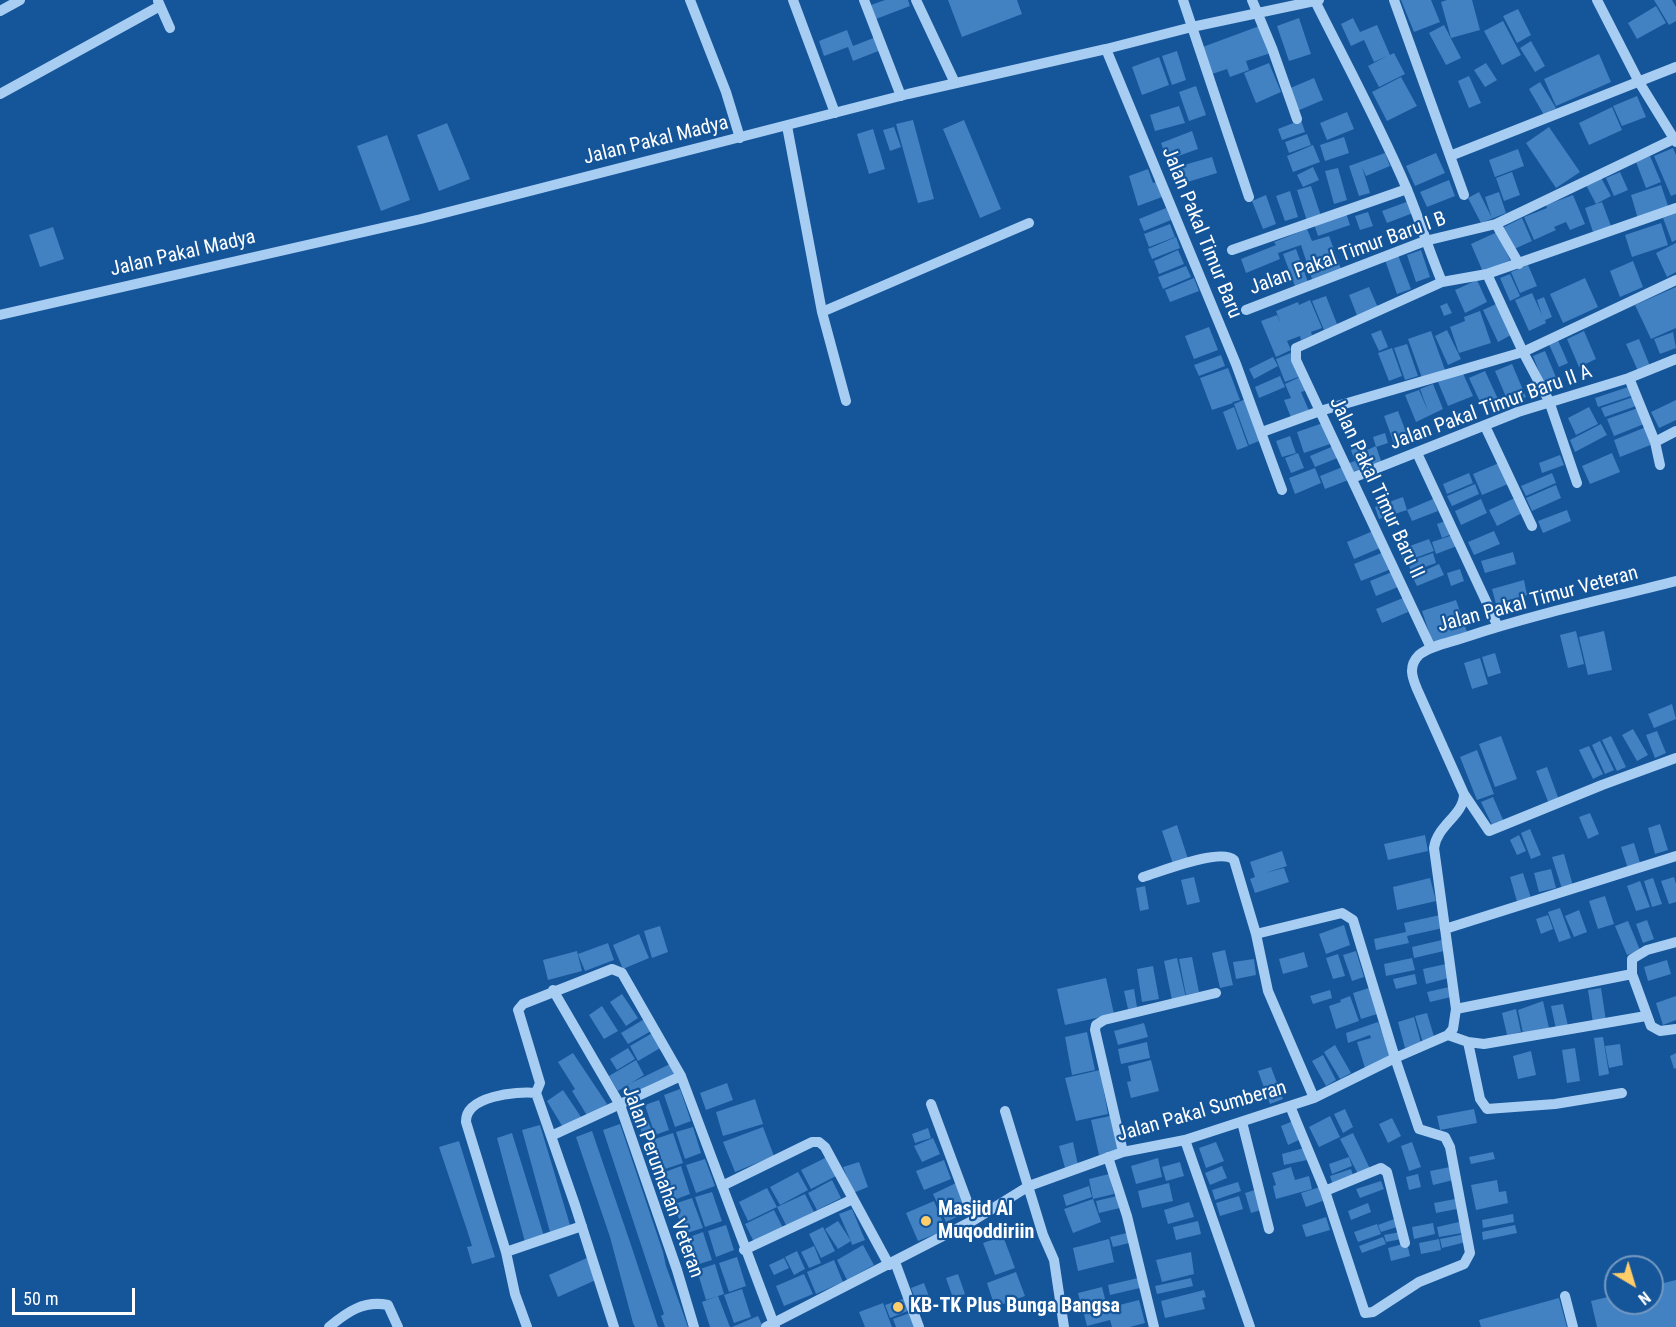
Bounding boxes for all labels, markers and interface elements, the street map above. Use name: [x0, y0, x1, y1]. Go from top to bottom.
street label: Jalan Pakal Madya: [581, 111, 731, 171]
street label: Jalan Pakal Timur Baru: [1156, 144, 1246, 322]
street label: Jalan Pakal Timur Baru I B: [1246, 207, 1450, 301]
street label: Jalan Pakal Madya: [108, 226, 258, 282]
street label: Jalan Pakal Timur Baru II A: [1387, 360, 1595, 456]
street label: Jalan Pakal Timur Baru II: [1323, 394, 1429, 582]
street label: Jalan Pakal Timur Veteran: [1435, 562, 1641, 638]
street label: Jalan Pakal Sumberan: [1114, 1076, 1290, 1148]
street label: Jalan Perumahan Veteran: [616, 1083, 708, 1281]
place label: Masjid Al Muqoddiriin: [938, 1198, 1034, 1245]
marker: Masjid Al Muqoddiriin: [919, 1214, 933, 1228]
north arrow: [1604, 1255, 1664, 1315]
scale bar: [15, 1276, 138, 1314]
text: N: [1634, 1287, 1654, 1308]
text: 50 m: [23, 1288, 58, 1309]
place label: KB-TK Plus Bunga Bangsa: [910, 1295, 1120, 1319]
marker: KB-TK Plus Bunga Bangsa: [891, 1300, 905, 1314]

